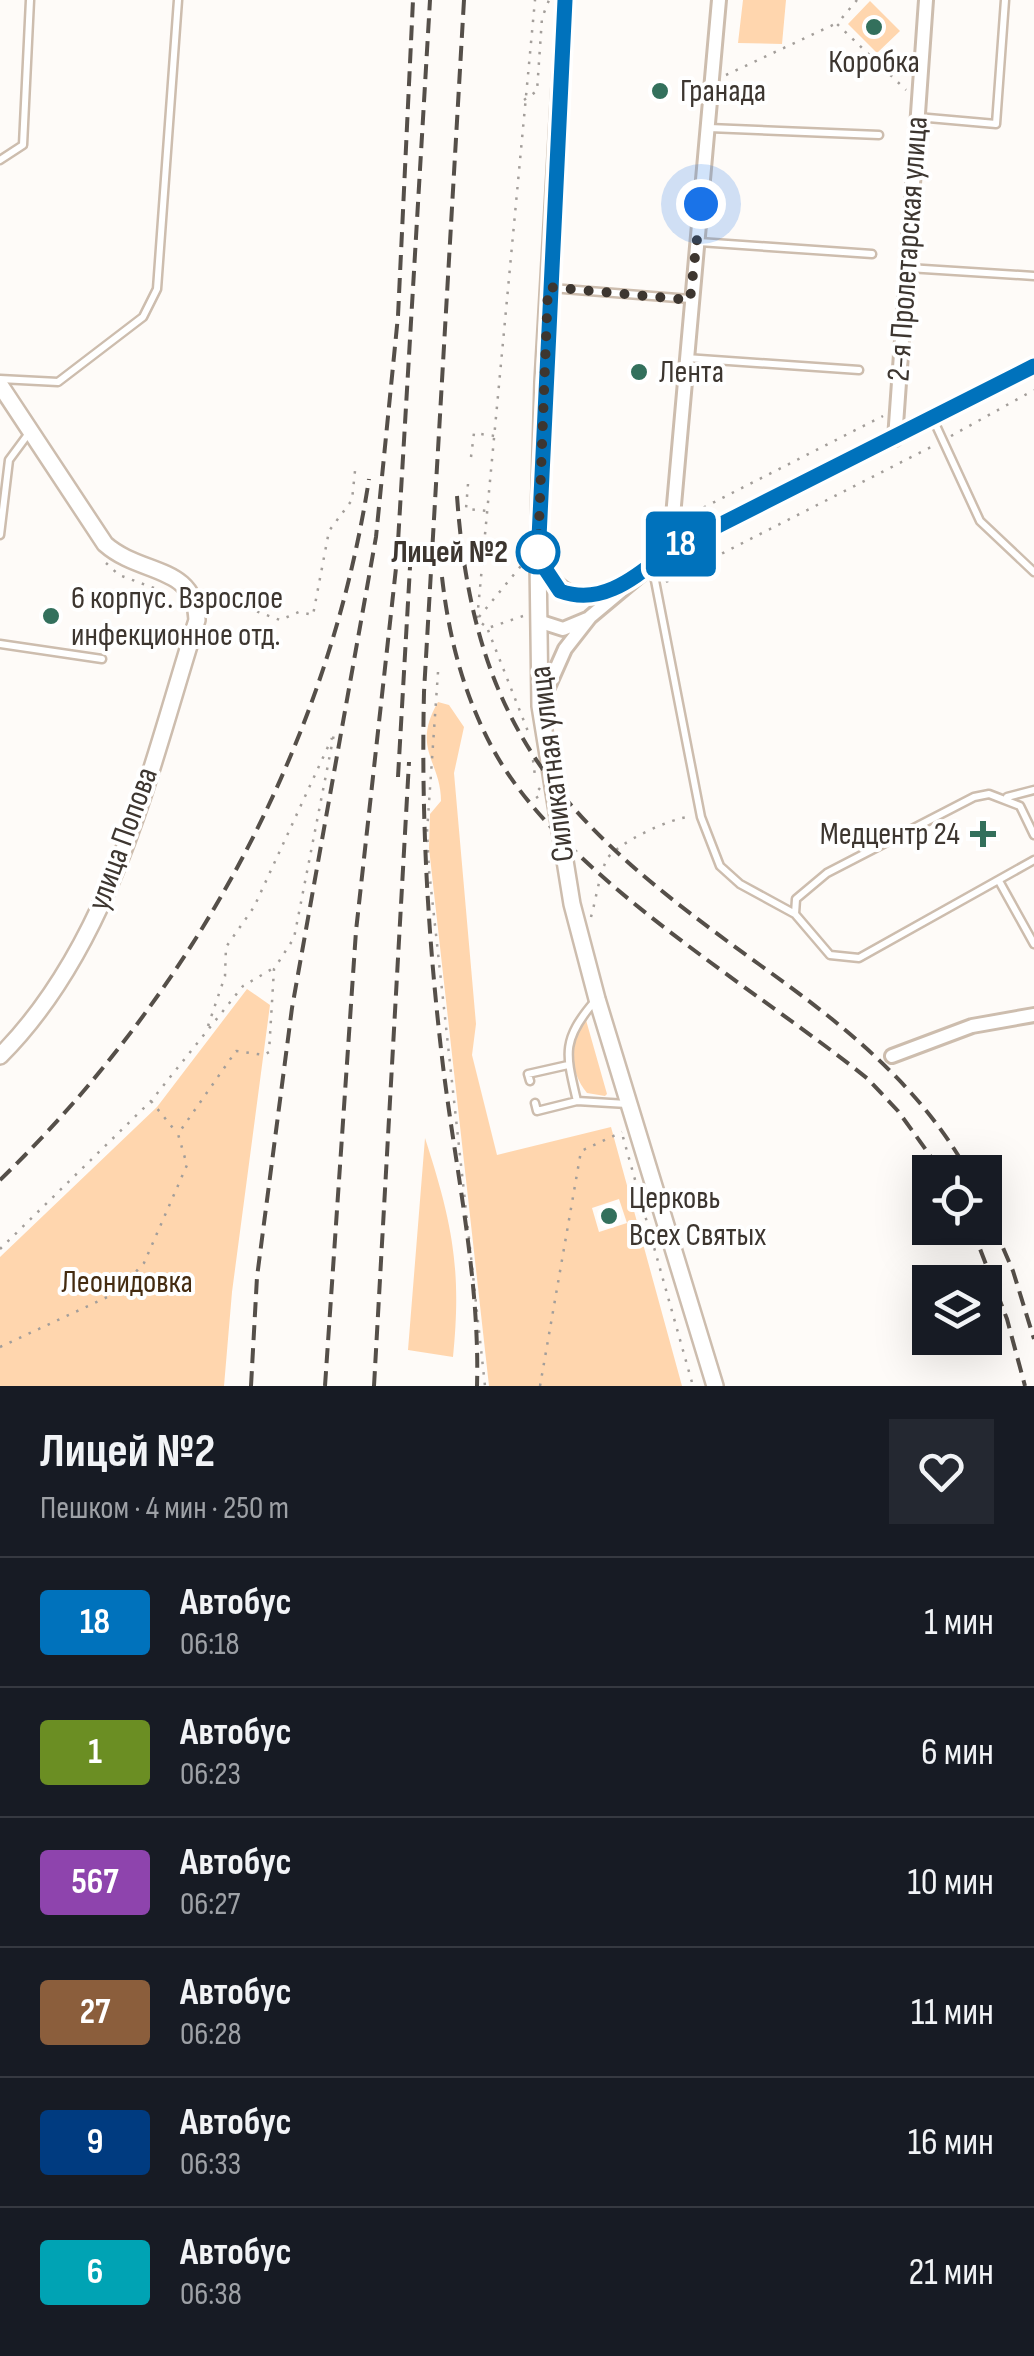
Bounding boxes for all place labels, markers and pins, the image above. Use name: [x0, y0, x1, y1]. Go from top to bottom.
marker: Коробка: [863, 16, 885, 38]
place label: Коробка: [828, 43, 920, 82]
place label: Гранада: [680, 72, 766, 111]
marker: Гранада: [649, 80, 671, 102]
place label: Лента: [659, 353, 724, 392]
marker: Лента: [628, 361, 650, 383]
marker: Лицей №2: [517, 531, 559, 573]
place label: Лицей №2: [391, 533, 508, 572]
place label: 6 корпус. Взрослое инфекционное отд.: [71, 579, 283, 655]
marker: 6 корпус. Взрослое инфекционное отд.: [40, 605, 62, 627]
place label: Медцентр 24: [820, 815, 960, 854]
marker: Медцентр 24: [970, 821, 996, 847]
place label: Церковь Всех Святых: [629, 1179, 766, 1255]
marker: Церковь Всех Святых: [598, 1205, 620, 1227]

